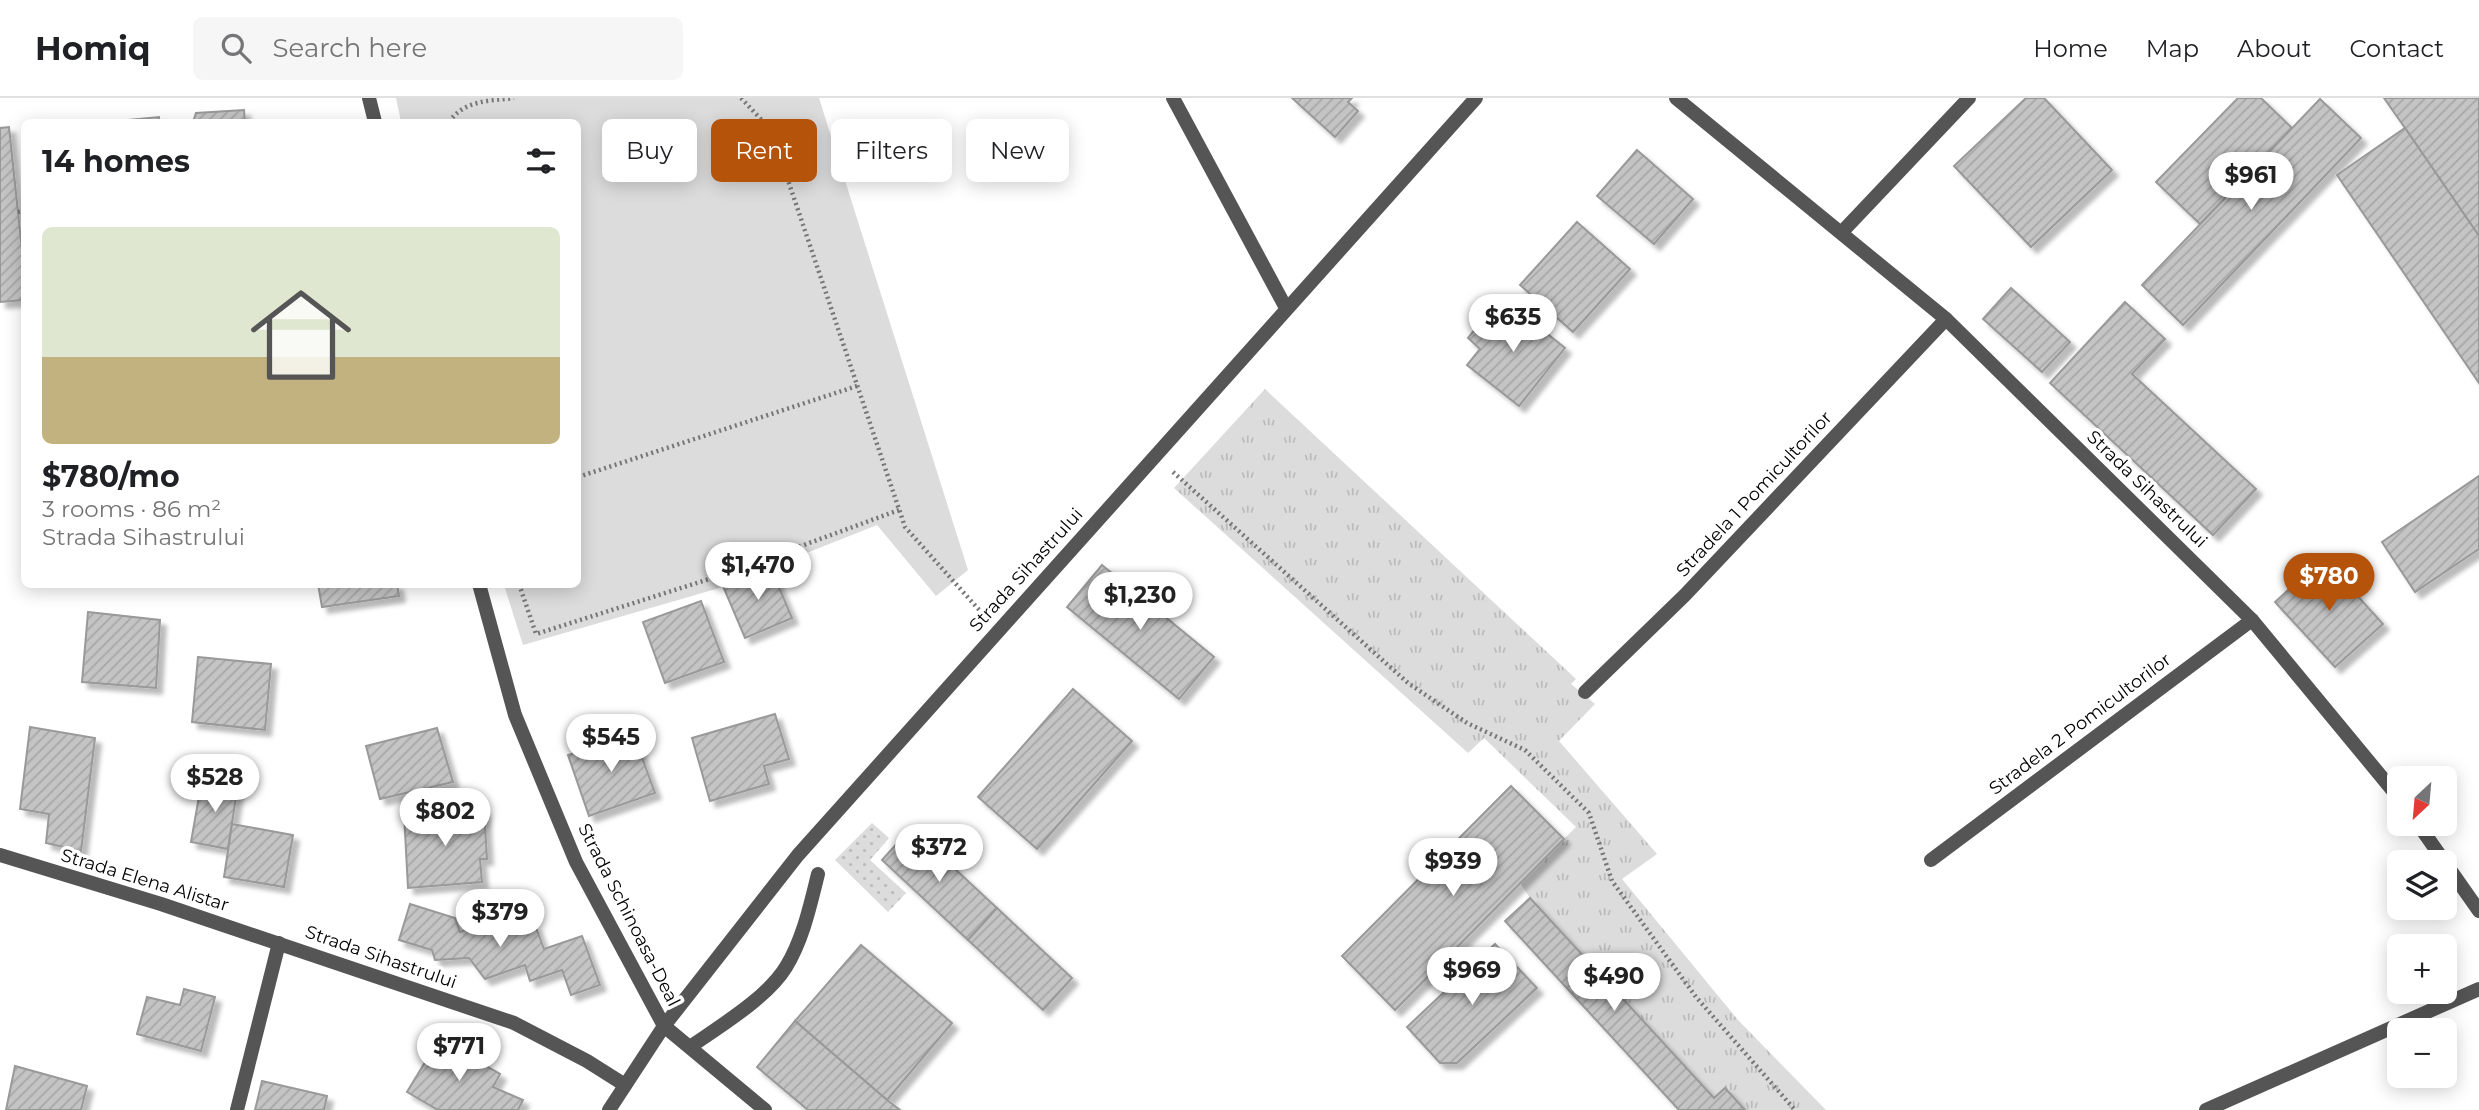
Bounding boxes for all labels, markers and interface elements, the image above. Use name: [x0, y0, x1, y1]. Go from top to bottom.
search box: [193, 17, 683, 80]
text: Homiq: [35, 28, 151, 68]
icon: search: [217, 29, 255, 67]
text: Search here: [273, 32, 427, 64]
text: Home: [2033, 34, 2108, 63]
text: Map: [2146, 34, 2199, 63]
text: About: [2237, 34, 2311, 63]
text: Contact: [2349, 34, 2444, 63]
chip: Buy: [602, 119, 697, 182]
chip: Rent: [711, 119, 817, 182]
chip: Filters: [831, 119, 952, 182]
chip: New: [966, 119, 1069, 182]
icon: filters: [522, 142, 560, 180]
text: 14 homes: [42, 143, 190, 180]
pin: $961: [2210, 152, 2292, 212]
text: $961: [2225, 161, 2277, 189]
icon: home: [238, 272, 364, 398]
pin: $635: [1472, 294, 1554, 354]
text: $635: [1485, 303, 1541, 331]
street label: Stradela 1 Pomicultorilor: [1672, 407, 1836, 581]
street label: Strada Sihastrului: [2082, 426, 2212, 552]
text: $780/mo: [42, 458, 180, 495]
text: 3 rooms · 86 m²: [42, 495, 221, 523]
street label: Strada Sihastrului: [965, 504, 1087, 636]
text: Strada Sihastrului: [42, 523, 245, 551]
pin: $1,470: [701, 542, 815, 602]
text: $1,470: [721, 551, 795, 579]
pin: $780: [2288, 554, 2370, 613]
text: $780: [2299, 562, 2359, 590]
pin: $1,230: [1083, 573, 1197, 632]
text: $1,230: [1104, 581, 1176, 609]
street label: Stradela 2 Pomicultorilor: [1985, 648, 2175, 800]
pin: $545: [570, 714, 652, 774]
text: $545: [582, 723, 640, 751]
pin: $528: [174, 754, 256, 814]
text: $528: [187, 763, 244, 791]
north arrow: [2387, 766, 2457, 836]
map controls: [2387, 766, 2457, 1088]
pin: $802: [404, 788, 486, 848]
text: $802: [416, 797, 474, 825]
street label: Strada Schinoasa-Deal: [573, 820, 685, 1010]
pin: $372: [898, 824, 980, 884]
text: $372: [911, 833, 967, 861]
pin: $939: [1412, 838, 1494, 898]
street label: Strada Elena Alistar: [58, 844, 232, 916]
text: $939: [1424, 847, 1482, 875]
button: layers: [2387, 850, 2457, 920]
pin: $379: [459, 890, 541, 949]
text: $379: [472, 898, 528, 926]
street label: Strada Sihastrului: [302, 921, 460, 993]
button: +: [2387, 934, 2457, 1004]
pin: $969: [1431, 948, 1513, 1007]
pin: $490: [1573, 954, 1655, 1013]
text: $969: [1443, 956, 1501, 984]
text: $490: [1584, 962, 1644, 990]
button: −: [2387, 1018, 2457, 1088]
pin: $771: [418, 1024, 500, 1083]
text: $771: [433, 1032, 485, 1060]

